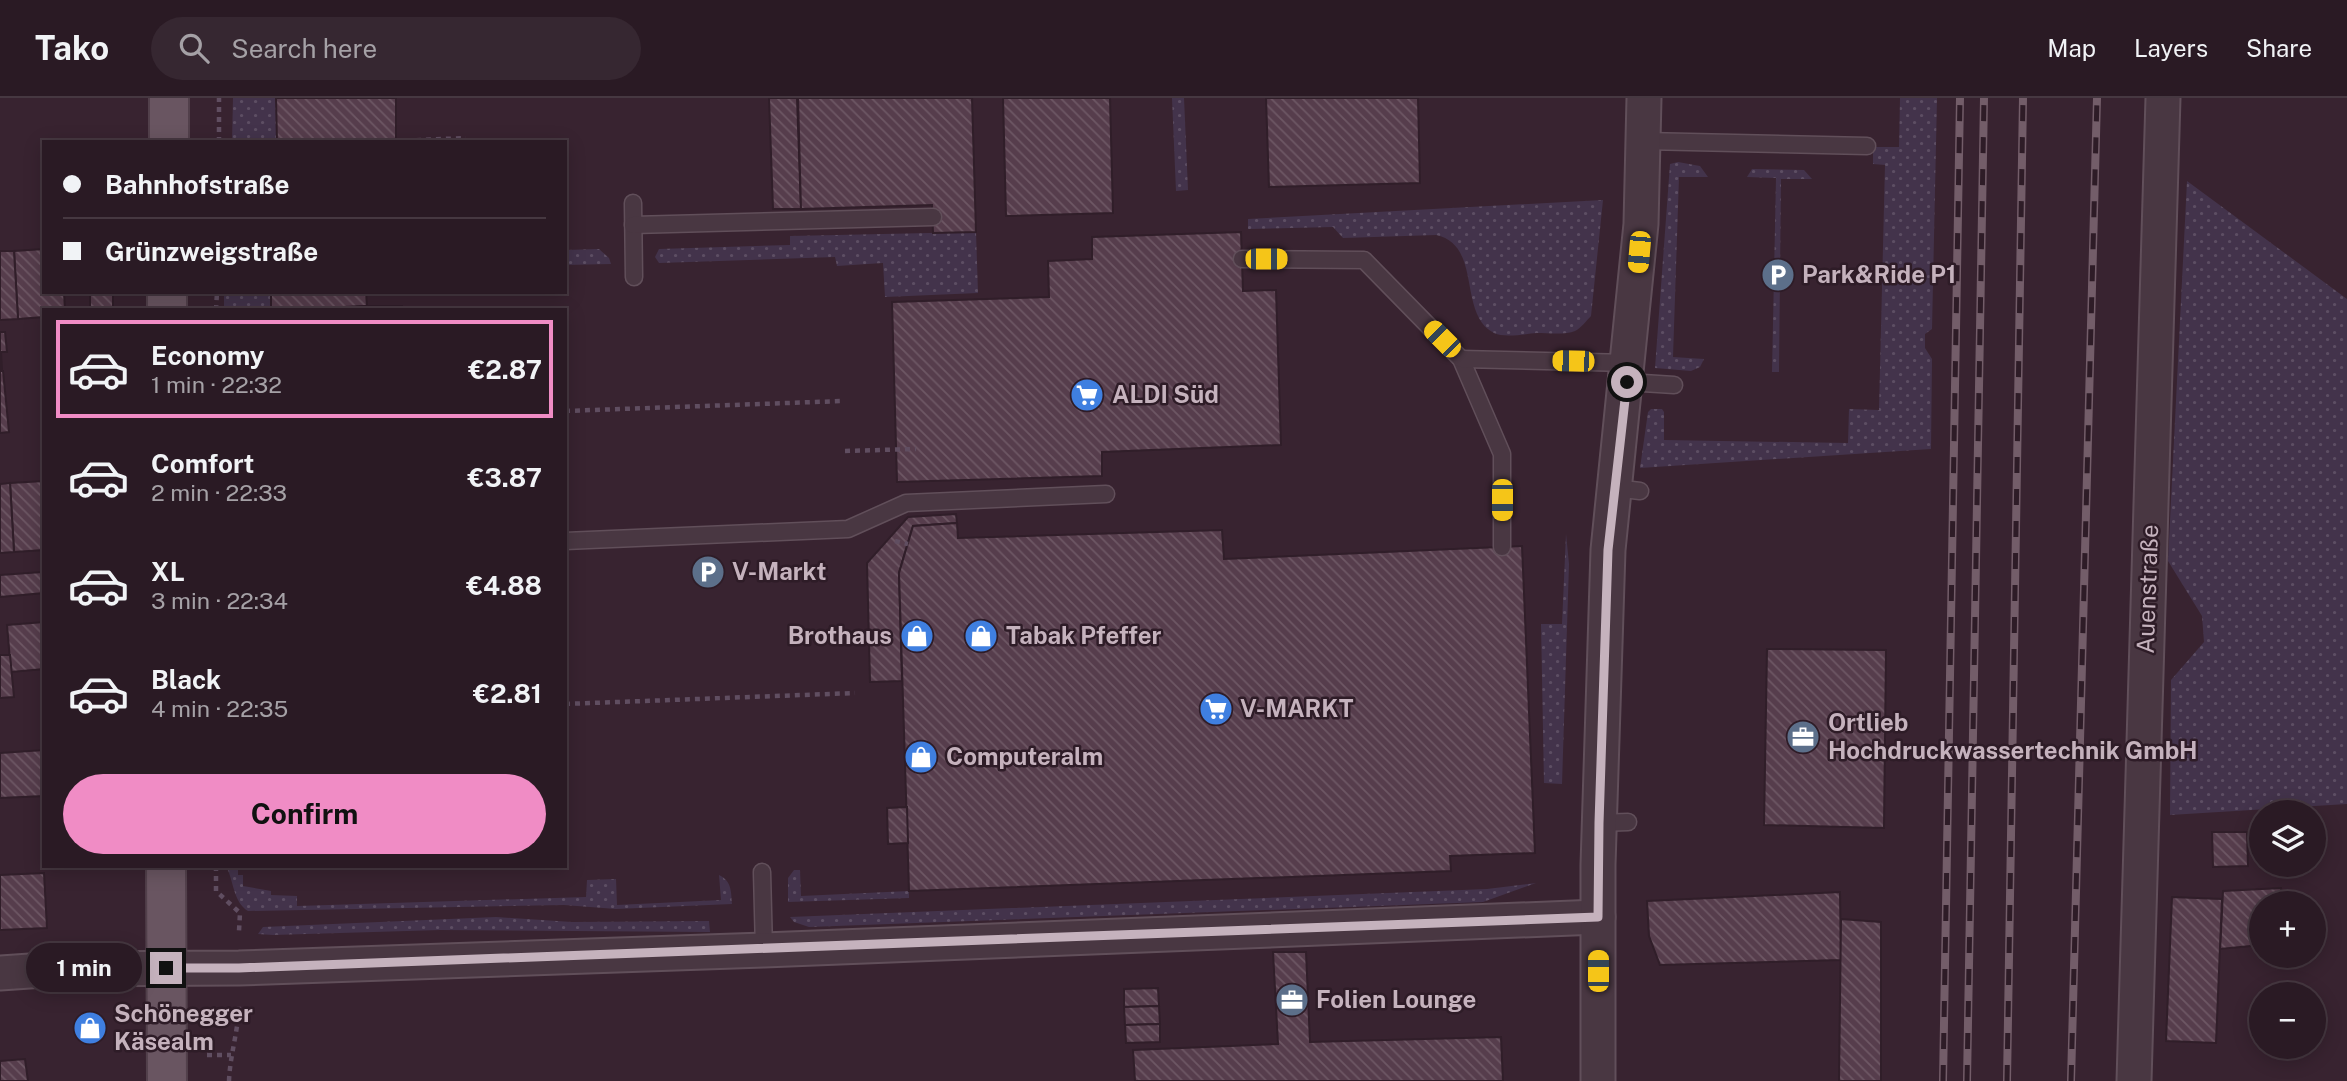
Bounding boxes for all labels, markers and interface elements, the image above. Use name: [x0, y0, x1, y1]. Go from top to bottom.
search box: [151, 17, 641, 80]
text: Tako: [35, 29, 109, 67]
icon: search: [175, 29, 213, 67]
text: Search here: [231, 33, 377, 64]
text: Map: [2047, 34, 2096, 62]
text: Layers: [2134, 34, 2208, 62]
text: Share: [2246, 34, 2312, 62]
text: Bahnhofstraße: [105, 169, 289, 200]
car: [1627, 230, 1652, 274]
text: Grünzweigstraße: [105, 236, 318, 267]
car: [1246, 249, 1288, 270]
parking icon: Park&Ride P1: [1759, 256, 1797, 294]
place label: Park&Ride P1: [1802, 260, 1956, 288]
car: [1420, 317, 1465, 361]
icon: car: [67, 338, 130, 401]
text: Economy: [151, 340, 264, 371]
car: [1552, 350, 1595, 372]
text: €2.87: [468, 354, 542, 385]
route start: [1611, 366, 1643, 398]
text: 1 min · 22:32: [151, 371, 282, 398]
supermarket icon: ALDI Süd: [1068, 376, 1106, 414]
place label: ALDI Süd: [1112, 380, 1219, 408]
icon: car: [67, 446, 130, 509]
text: Comfort: [151, 448, 254, 479]
text: €3.87: [467, 462, 542, 493]
text: 2 min · 22:33: [151, 479, 287, 506]
car: [1492, 479, 1513, 521]
street label: Auenstraße: [2131, 524, 2163, 654]
parking icon: V-Markt: [689, 553, 727, 591]
icon: car: [67, 554, 130, 617]
text: XL: [151, 556, 185, 587]
place label: V-Markt: [732, 557, 827, 585]
text: €4.88: [466, 570, 542, 601]
text: 3 min · 22:34: [151, 587, 288, 614]
shop icon: Brothaus: [898, 617, 936, 655]
shop icon: Tabak Pfeffer: [962, 617, 1000, 655]
place label: Brothaus: [788, 621, 892, 649]
place label: Tabak Pfeffer: [1006, 621, 1162, 649]
icon: car: [67, 662, 130, 725]
text: Black: [151, 664, 221, 695]
text: €2.81: [473, 678, 542, 709]
supermarket icon: V-MARKT: [1197, 690, 1235, 728]
place label: V-MARKT: [1240, 694, 1354, 722]
text: 4 min · 22:35: [151, 695, 288, 722]
place label: Ortlieb Hochdruckwassertechnik GmbH: [1828, 708, 2197, 764]
office icon: Ortlieb Hochdruckwassertechnik GmbH: [1784, 718, 1822, 756]
shop icon: Computeralm: [902, 738, 940, 776]
place label: Computeralm: [946, 742, 1103, 770]
button: Confirm: [63, 774, 546, 854]
map controls: [2249, 800, 2326, 1059]
button: layers: [2249, 800, 2326, 877]
button: +: [2249, 891, 2326, 968]
callout: 1 min: [26, 944, 142, 992]
car: [1588, 950, 1609, 992]
route end: [150, 952, 182, 984]
text: 1 min: [56, 954, 112, 981]
office icon: Folien Lounge: [1273, 981, 1311, 1019]
button: −: [2249, 982, 2326, 1059]
place label: Folien Lounge: [1316, 985, 1476, 1013]
place label: Schönegger Käsealm: [114, 999, 253, 1055]
shop icon: Schönegger Käsealm: [71, 1009, 109, 1047]

